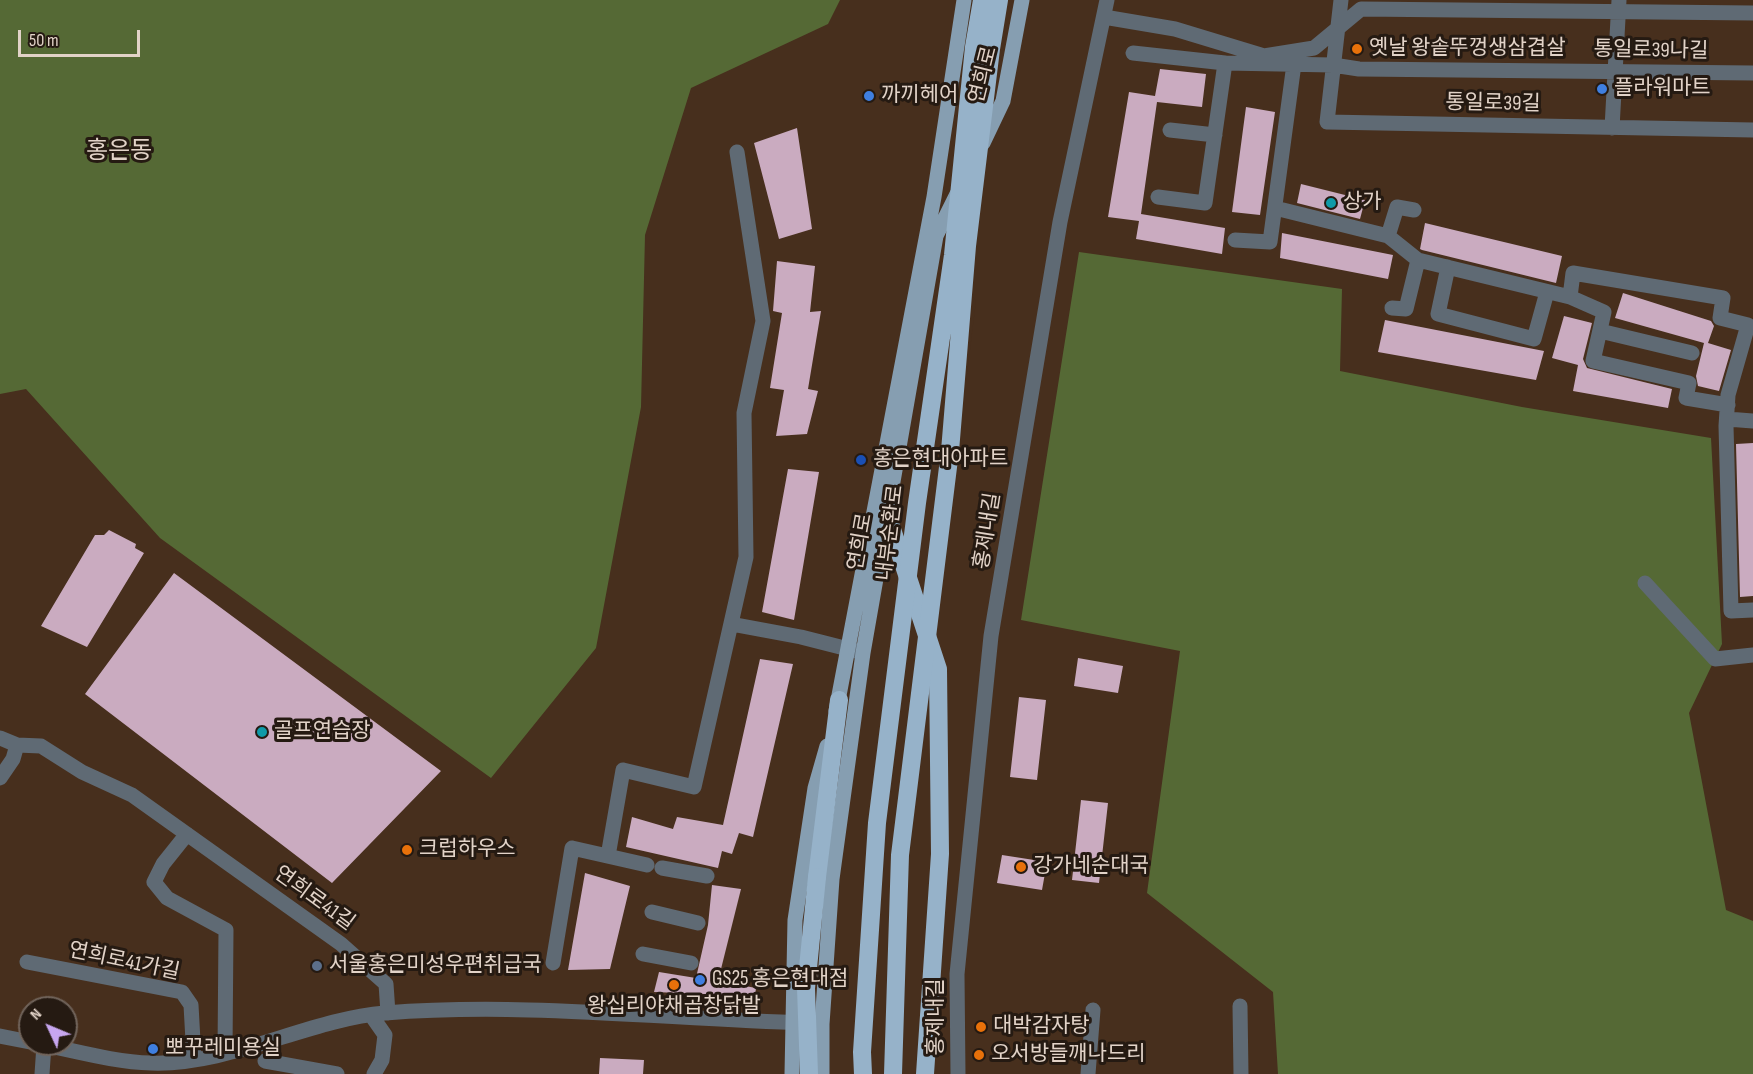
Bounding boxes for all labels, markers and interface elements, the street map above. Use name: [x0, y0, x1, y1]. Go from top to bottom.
scale bar: [21, 18, 142, 56]
text: 50 m: [29, 30, 59, 51]
place label: 옛날 왕솥뚜껑생삼겹살: [1369, 36, 1566, 62]
street label: 통일로39나길: [1593, 37, 1709, 65]
marker: 옛날 왕솥뚜껑생삼겹살: [1350, 42, 1364, 56]
street label: 연희로: [965, 44, 1003, 106]
place label: 플라워마트: [1614, 76, 1711, 102]
marker: 플라워마트: [1595, 82, 1609, 96]
place label: 까끼헤어: [881, 83, 958, 109]
marker: 까끼헤어: [862, 89, 876, 103]
street label: 통일로39길: [1445, 91, 1541, 117]
district label: 홍은동: [86, 138, 152, 166]
place label: 상가: [1343, 190, 1382, 216]
marker: 상가: [1324, 196, 1338, 210]
place label: 홍은현대아파트: [873, 447, 1008, 473]
marker: 홍은현대아파트: [854, 453, 868, 467]
street label: 내부순환로: [873, 484, 909, 582]
street label: 홍제내길: [970, 491, 1006, 571]
street label: 연희로: [844, 511, 878, 573]
place label: 골프연습장: [274, 719, 371, 745]
marker: 골프연습장: [255, 725, 269, 739]
place label: 크럽하우스: [419, 837, 516, 863]
marker: 크럽하우스: [400, 843, 414, 857]
place label: 강가네순대국: [1033, 854, 1149, 880]
marker: 강가네순대국: [1014, 860, 1028, 874]
street label: 연희로41길: [269, 861, 359, 937]
street label: 연희로41가길: [66, 938, 182, 986]
place label: 서울홍은미성우편취급국: [329, 953, 542, 979]
marker: 서울홍은미성우편취급국: [310, 959, 324, 973]
place label: GS25 홍은현대점: [712, 967, 848, 993]
marker: GS25 홍은현대점: [693, 973, 707, 987]
marker: 왕십리야채곱창닭발: [667, 978, 681, 992]
street label: 홍제내길: [924, 978, 950, 1056]
place label: 왕십리야채곱창닭발: [587, 994, 761, 1020]
north arrow: [18, 996, 78, 1056]
text: N: [26, 1005, 46, 1024]
place label: 대박감자탕: [993, 1014, 1090, 1040]
marker: 대박감자탕: [974, 1020, 988, 1034]
place label: 뽀꾸레미용실: [165, 1036, 281, 1062]
marker: 뽀꾸레미용실: [146, 1042, 160, 1056]
place label: 오서방들깨나드리: [991, 1042, 1146, 1068]
marker: 오서방들깨나드리: [972, 1048, 986, 1062]

